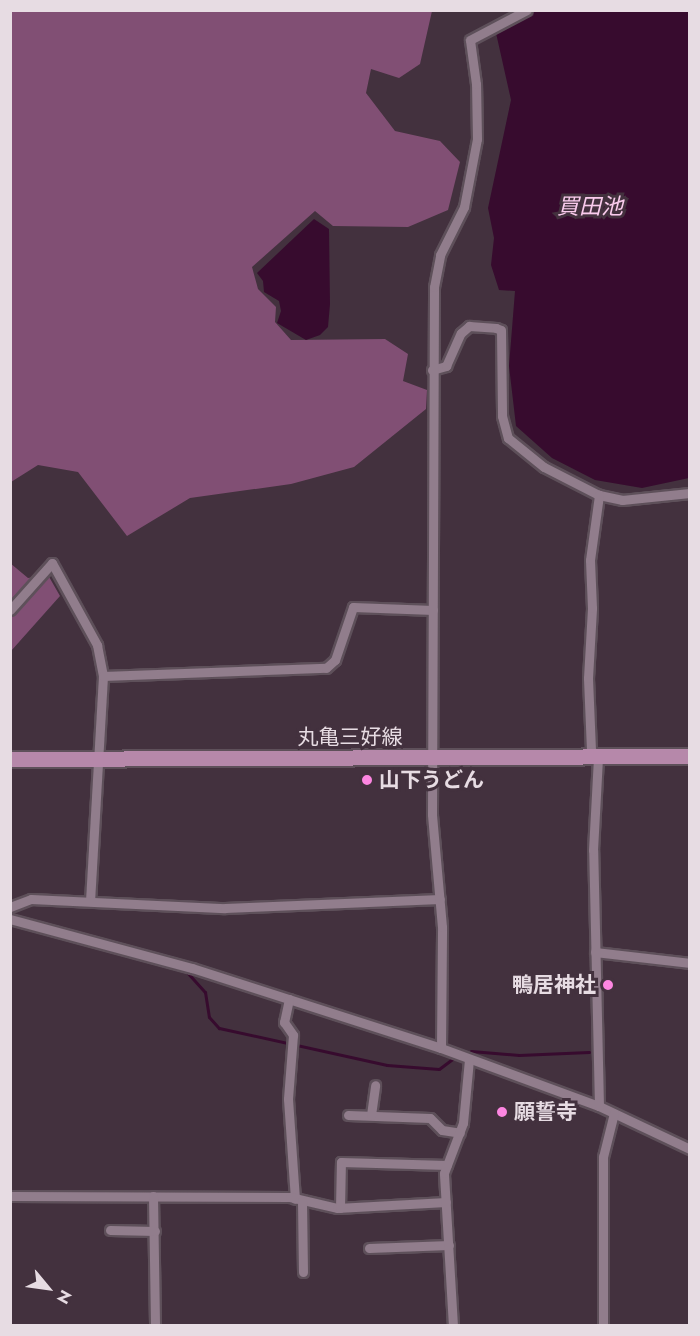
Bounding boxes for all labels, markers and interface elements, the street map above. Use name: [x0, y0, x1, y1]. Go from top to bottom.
water label: 買田池: [557, 194, 623, 220]
street label: 丸亀三好線: [298, 724, 402, 750]
place label: 山下うどん: [379, 767, 484, 793]
marker: 山下うどん: [360, 773, 374, 787]
place label: 鴨居神社: [512, 972, 596, 998]
marker: 鴨居神社: [601, 978, 615, 992]
place label: 願誓寺: [514, 1099, 577, 1125]
marker: 願誓寺: [495, 1105, 509, 1119]
north arrow: [18, 1258, 78, 1318]
text: N: [51, 1286, 77, 1308]

